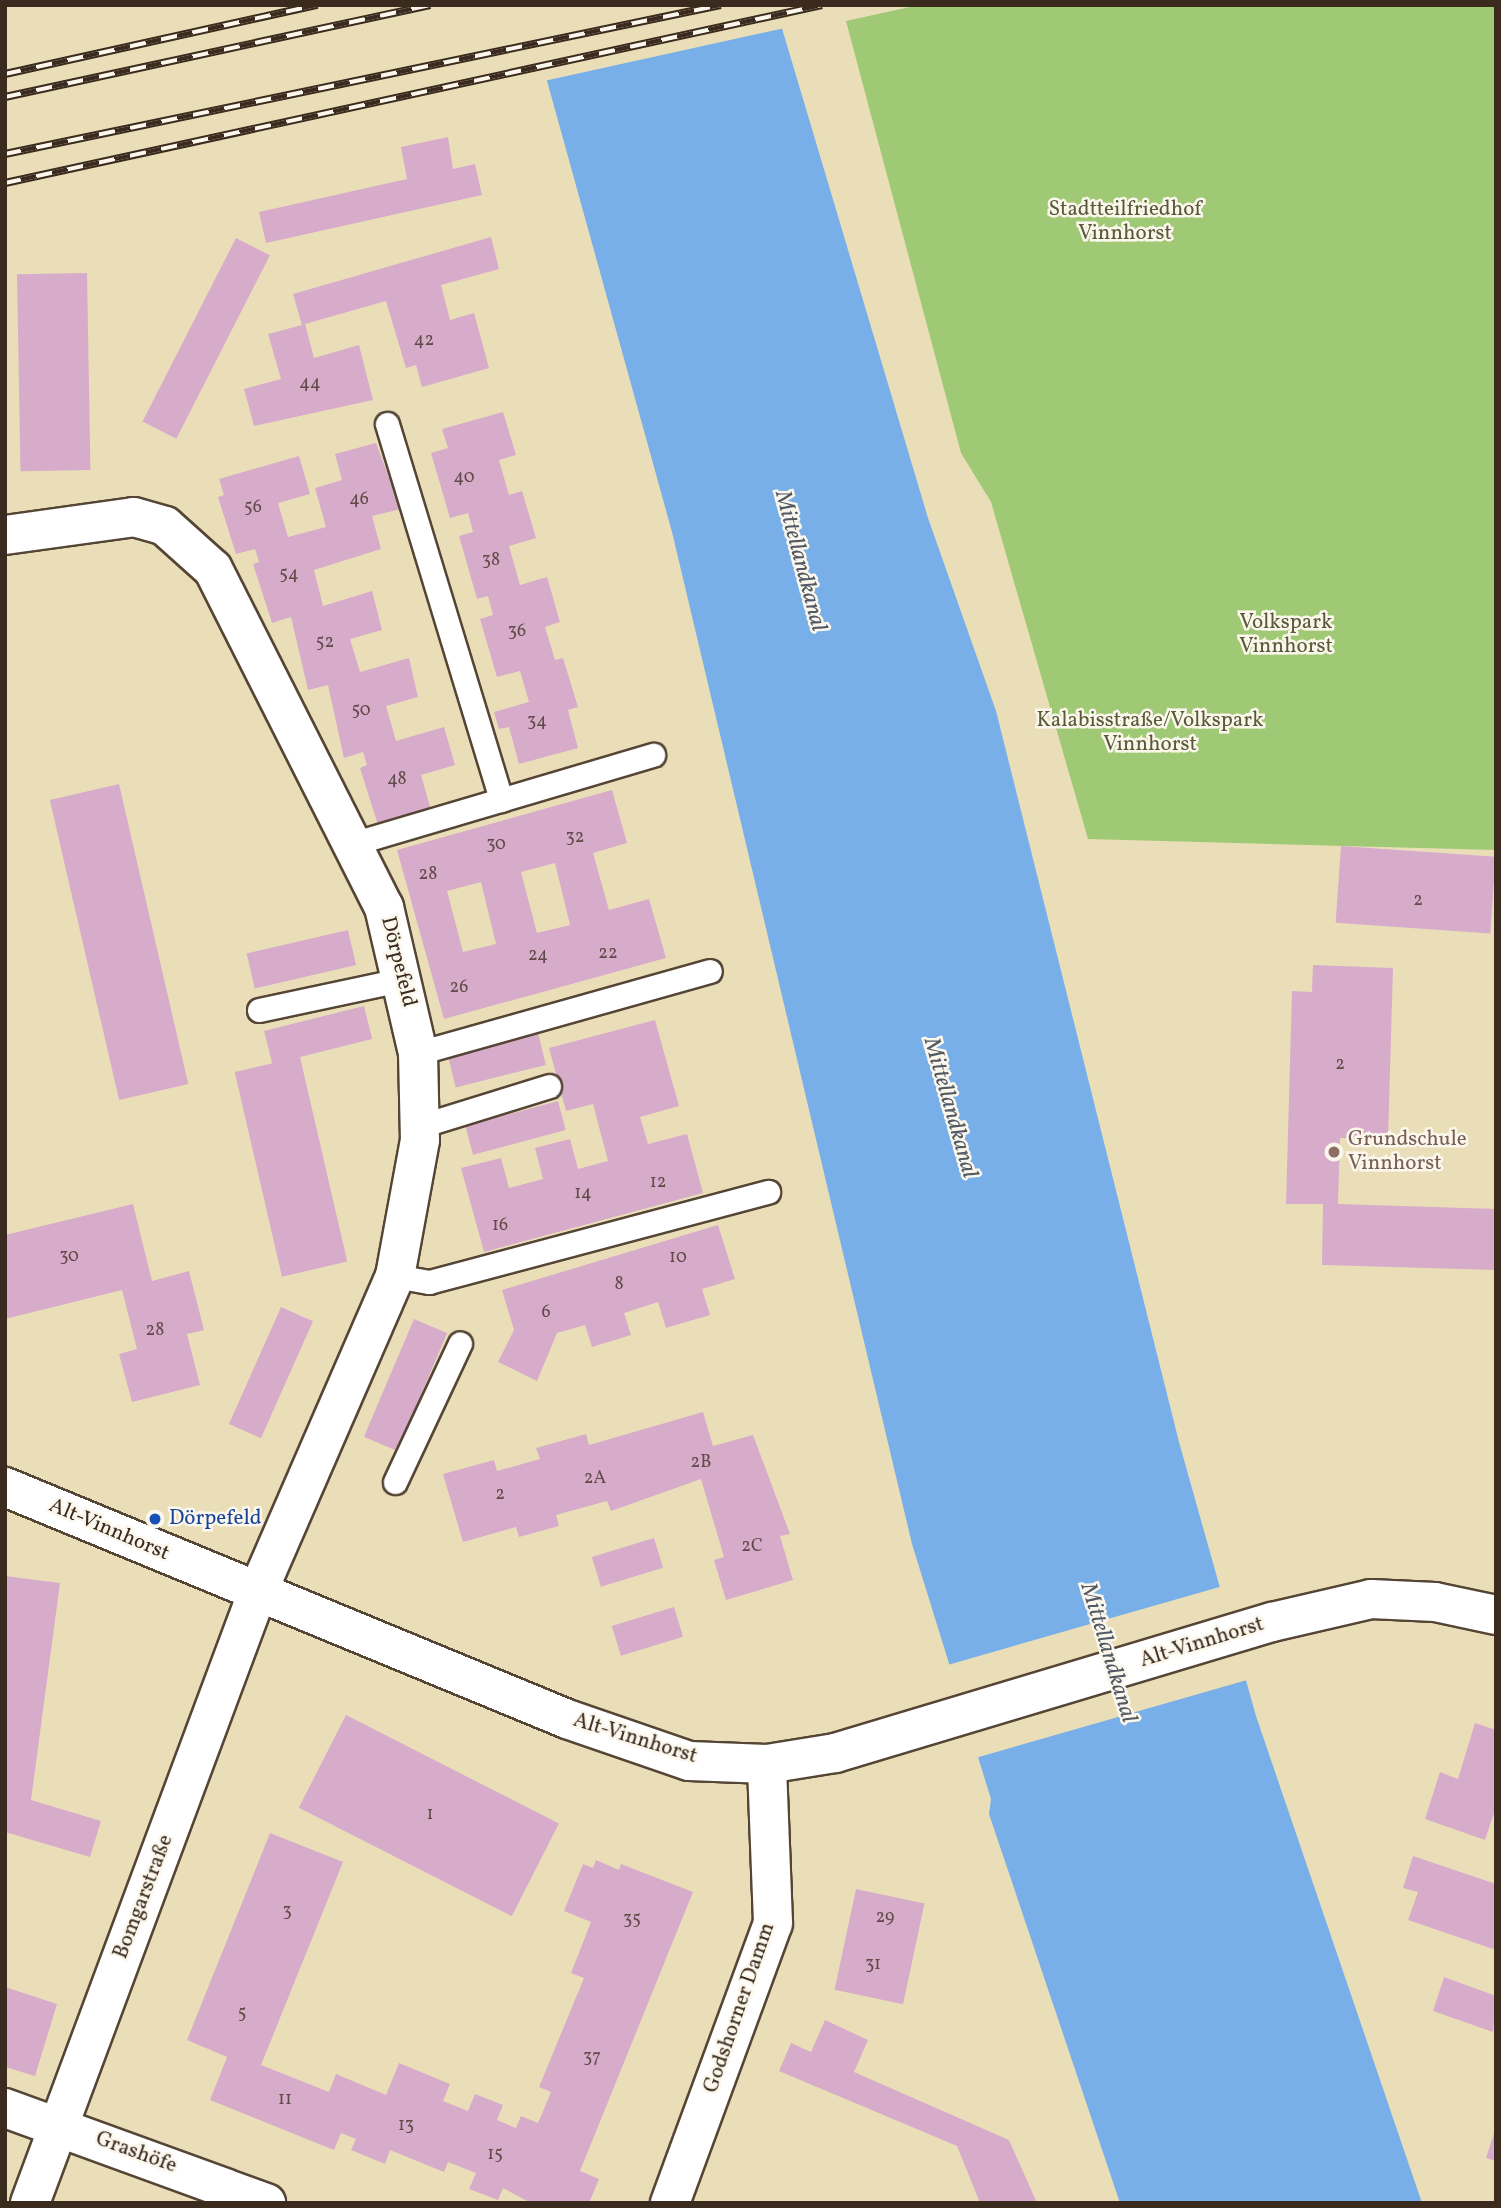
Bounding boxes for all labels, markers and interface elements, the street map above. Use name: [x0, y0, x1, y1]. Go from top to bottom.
park label: Stadtteilfriedhof Vinnhorst: [1048, 197, 1202, 247]
house number: 42: [414, 330, 434, 352]
house number: 44: [299, 373, 321, 395]
house number: 40: [453, 467, 475, 489]
water label: Mittellandkanal: [768, 488, 832, 634]
house number: 46: [349, 489, 369, 511]
house number: 56: [244, 497, 262, 519]
house number: 38: [482, 550, 500, 572]
house number: 54: [279, 564, 299, 586]
park label: Volkspark Vinnhorst: [1239, 610, 1333, 660]
house number: 36: [508, 621, 526, 643]
house number: 52: [316, 632, 334, 654]
house number: 50: [351, 700, 371, 722]
park label: Kalabisstraße/Volkspark Vinnhorst: [1037, 708, 1263, 758]
house number: 34: [527, 711, 547, 733]
house number: 48: [387, 769, 407, 791]
house number: 32: [566, 827, 584, 849]
house number: 30: [486, 834, 506, 856]
house number: 28: [419, 864, 437, 886]
house number: 2: [1413, 890, 1423, 912]
street label: Dörpefeld: [375, 914, 421, 1010]
house number: 22: [598, 943, 618, 965]
house number: 24: [528, 945, 548, 967]
house number: 26: [450, 977, 468, 999]
water label: Mittellandkanal: [917, 1035, 983, 1181]
house number: 2: [1335, 1054, 1345, 1076]
place label: Grundschule Vinnhorst: [1348, 1127, 1467, 1177]
marker: Grundschule Vinnhorst: [1326, 1144, 1342, 1160]
house number: 12: [650, 1172, 666, 1194]
house number: 14: [574, 1183, 592, 1205]
house number: 16: [492, 1215, 508, 1237]
house number: 30: [59, 1246, 79, 1268]
house number: 10: [669, 1247, 687, 1269]
house number: 8: [614, 1274, 624, 1296]
house number: 6: [541, 1302, 551, 1324]
house number: 28: [146, 1320, 164, 1342]
house number: 2B: [691, 1452, 711, 1474]
house number: 2A: [584, 1468, 606, 1490]
house number: 2: [495, 1484, 505, 1506]
street label: Alt-Vinnhorst: [45, 1493, 173, 1567]
place label: Dörpefeld: [169, 1506, 262, 1532]
marker: Dörpefeld: [147, 1511, 163, 1527]
house number: 2C: [741, 1536, 763, 1558]
water label: Mittellandkanal: [1074, 1580, 1142, 1726]
street label: Alt-Vinnhorst: [1137, 1612, 1267, 1674]
street label: Alt-Vinnhorst: [570, 1708, 700, 1770]
house number: 1: [427, 1804, 433, 1826]
street label: Bomgarstraße: [109, 1831, 179, 1963]
house number: 3: [282, 1901, 292, 1923]
house number: 29: [876, 1907, 894, 1929]
house number: 35: [623, 1909, 641, 1931]
street label: Godshorner Damm: [699, 1920, 781, 2096]
house number: 31: [865, 1954, 881, 1976]
house number: 5: [238, 2003, 246, 2025]
house number: 37: [583, 2047, 601, 2069]
house number: 11: [278, 2089, 292, 2111]
house number: 13: [398, 2115, 414, 2137]
street label: Grashöfe: [92, 2127, 180, 2179]
house number: 15: [487, 2144, 503, 2166]

